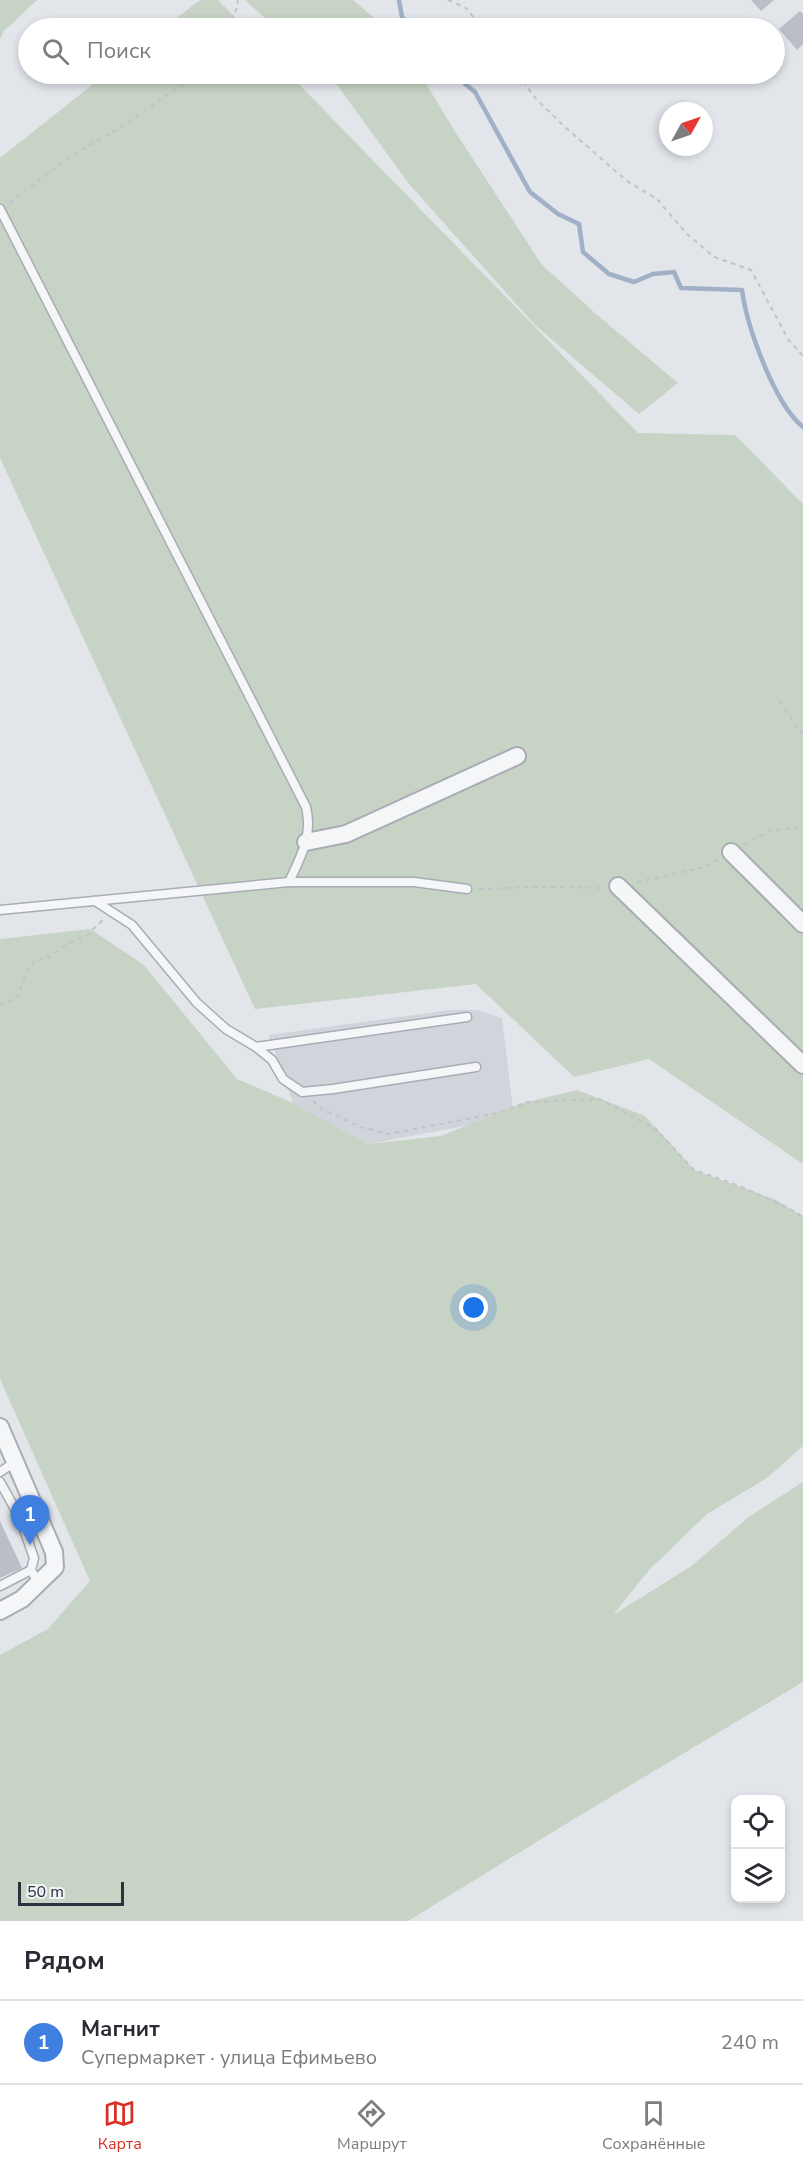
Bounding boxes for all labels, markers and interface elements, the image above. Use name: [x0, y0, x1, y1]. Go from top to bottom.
search box: [18, 18, 785, 84]
icon: search: [39, 35, 72, 68]
text: Поиск: [87, 36, 151, 66]
north arrow: [659, 102, 713, 156]
your location: [459, 1293, 488, 1322]
pin: 1: [10, 1496, 50, 1545]
map controls: [731, 1795, 785, 1903]
button: locate: [731, 1795, 785, 1849]
button: layers: [731, 1849, 785, 1903]
scale bar: [18, 1879, 124, 1906]
text: 50 m: [27, 1881, 64, 1903]
text: Рядом: [24, 1943, 105, 1978]
text: Магнит: [81, 2014, 160, 2044]
text: 1: [38, 2029, 50, 2056]
text: 240 m: [721, 2029, 779, 2056]
text: Супермаркет · улица Ефимьево: [81, 2044, 377, 2071]
tab: Карта: [98, 2097, 142, 2155]
tab: Маршрут: [337, 2097, 407, 2155]
tab: Сохранённые: [602, 2097, 705, 2155]

